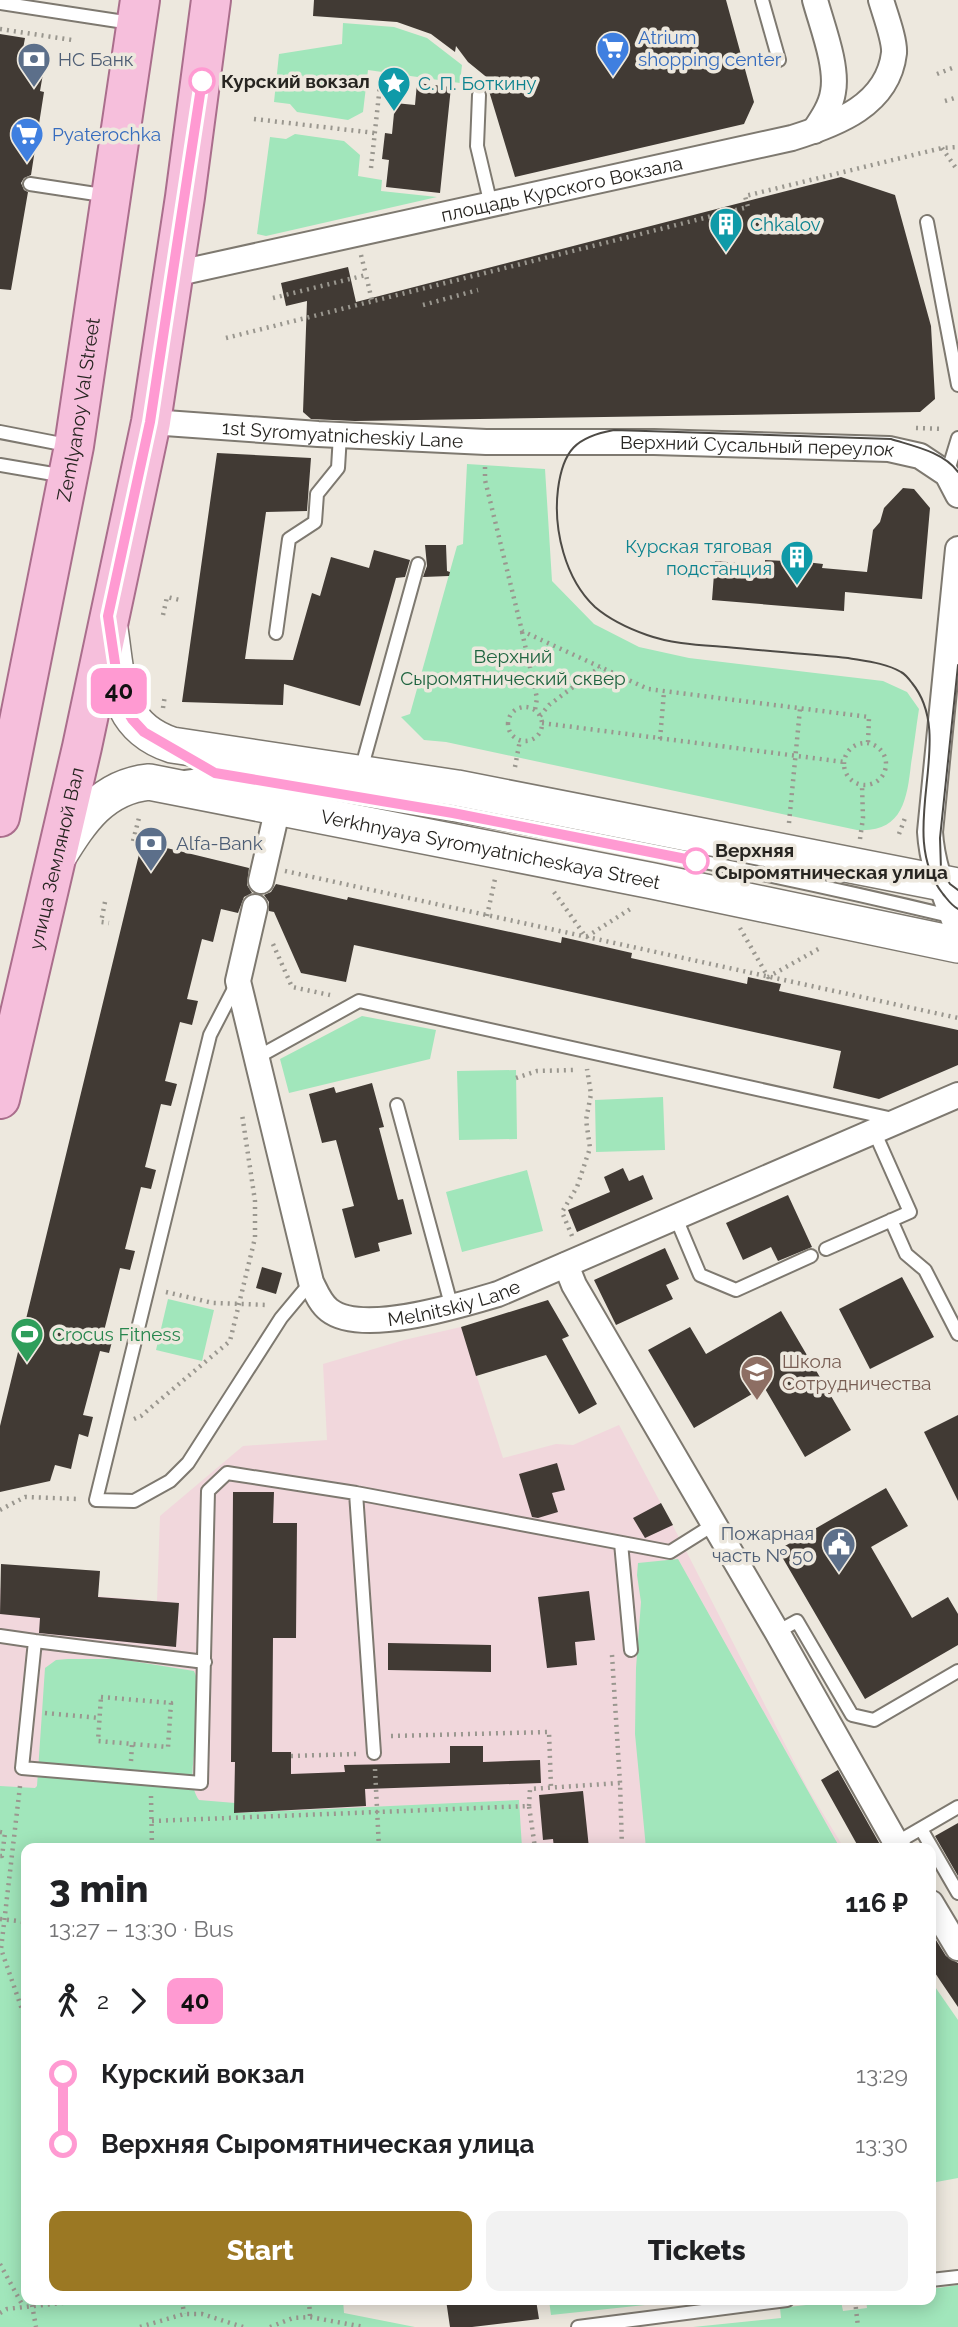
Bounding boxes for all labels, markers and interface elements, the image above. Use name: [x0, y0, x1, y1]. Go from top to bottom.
place label: Atrium shopping center: [638, 26, 782, 70]
supermarket icon: Atrium shopping center: [594, 29, 632, 78]
bank icon: НС Банк: [15, 40, 53, 89]
place label: НС Банк: [58, 48, 134, 70]
place icon: С. П. Боткину: [375, 64, 413, 113]
marker: Курский вокзал: [189, 68, 215, 94]
place label: Курский вокзал: [221, 70, 370, 92]
place label: С. П. Боткину: [418, 72, 537, 94]
supermarket icon: Pyaterochka: [8, 115, 46, 164]
place label: Pyaterochka: [52, 123, 161, 145]
street label: площадь Курского Вокзала: [439, 151, 685, 226]
building icon: Chkalov: [707, 205, 745, 254]
place label: Chkalov: [750, 213, 821, 235]
street label: Zemlyanoy Val Street: [52, 315, 104, 503]
street label: 1st Syromyatnicheskiy Lane: [221, 416, 464, 452]
street label: Верхний Сусальный переулок: [620, 431, 897, 461]
place label: Курская тяговая подстанция: [625, 535, 772, 579]
building icon: Курская тяговая подстанция: [778, 538, 816, 587]
park label: Верхний Сыромятнический сквер: [400, 645, 626, 689]
line badge: 40: [88, 668, 150, 714]
text: 40: [105, 676, 133, 705]
street label: улица Земляной Вал: [24, 765, 88, 952]
street label: Verkhnyaya Syromyatnicheskaya Street: [319, 805, 663, 893]
bank icon: Alfa-Bank: [132, 824, 170, 873]
place label: Alfa-Bank: [176, 832, 263, 854]
place label: Верхняя Сыромятническая улица: [715, 839, 948, 883]
marker: Верхняя Сыромятническая улица: [683, 848, 709, 874]
street label: Melnitskiy Lane: [386, 1275, 523, 1330]
sports icon: Crocus Fitness: [8, 1315, 46, 1364]
place label: Crocus Fitness: [52, 1323, 181, 1345]
place label: Школа Сотрудничества: [782, 1350, 931, 1394]
school or university icon: Школа Сотрудничества: [738, 1353, 776, 1402]
place label: Пожарная часть № 50: [712, 1522, 814, 1566]
public building icon: Пожарная часть № 50: [820, 1525, 858, 1574]
text: 3 min: [49, 1866, 149, 1911]
text: 116 ₽: [845, 1888, 908, 1918]
text: 13:27 – 13:30 · Bus: [49, 1915, 234, 1942]
icon: walk: [49, 1982, 87, 2020]
icon: forward: [119, 1982, 157, 2020]
text: 40: [181, 1986, 209, 2015]
text: 2: [97, 1987, 109, 2014]
text: Курский вокзал: [101, 2059, 305, 2089]
text: 13:29: [856, 2061, 908, 2088]
text: Верхняя Сыромятническая улица: [101, 2129, 534, 2159]
text: 13:30: [855, 2131, 908, 2158]
button: Start: [49, 2211, 472, 2291]
button: Tickets: [486, 2211, 908, 2291]

